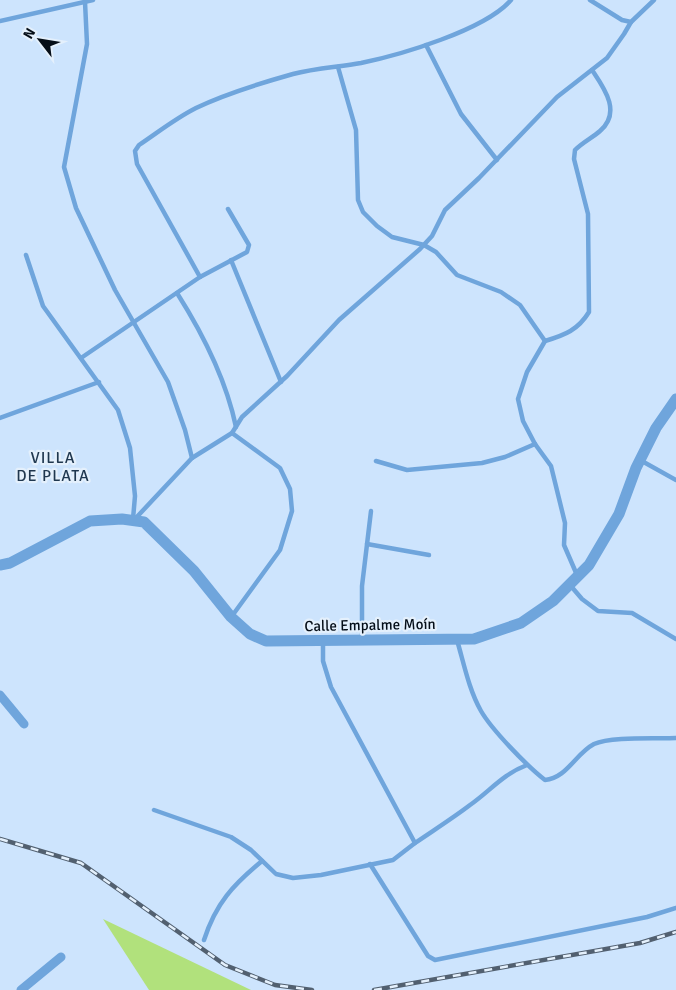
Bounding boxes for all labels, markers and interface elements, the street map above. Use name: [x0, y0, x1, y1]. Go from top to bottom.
north arrow: [15, 15, 65, 65]
text: N: [19, 25, 39, 42]
district label: VILLA DE PLATA: [16, 448, 90, 486]
street label: Calle Empalme Moín: [304, 615, 436, 635]

